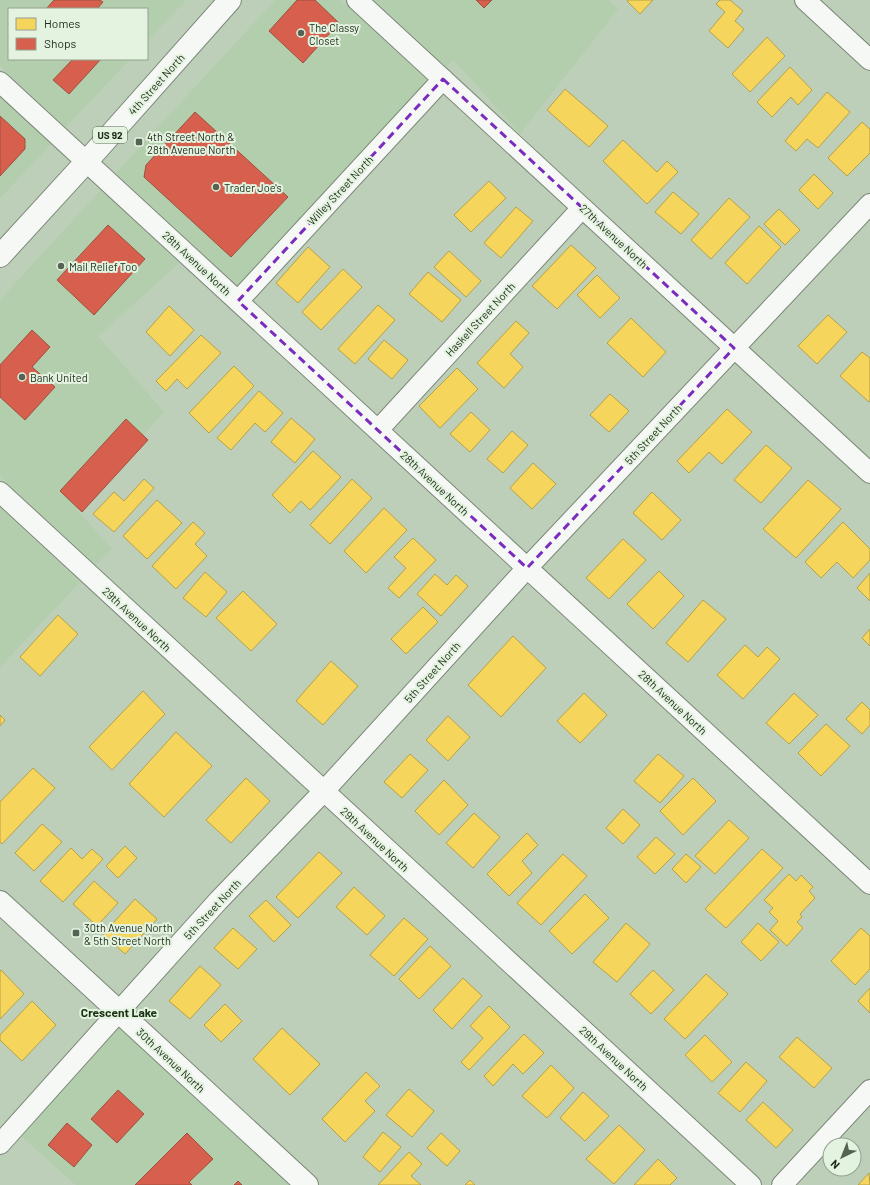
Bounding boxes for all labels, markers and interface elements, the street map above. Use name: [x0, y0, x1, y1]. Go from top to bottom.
legend: [8, 8, 148, 60]
text: Homes: [44, 16, 81, 30]
place label: The Classy Closet: [309, 21, 359, 47]
marker: The Classy Closet: [296, 28, 306, 38]
text: Shops: [44, 36, 77, 50]
street label: 4th Street North: [125, 51, 187, 117]
road number: US 92: [93, 127, 127, 143]
place label: 4th Street North & 28th Avenue North: [147, 130, 236, 156]
marker: 4th Street North & 28th Avenue North: [134, 137, 144, 147]
street label: Willey Street North: [304, 153, 376, 227]
place label: Trader Joe's: [224, 181, 282, 194]
marker: Trader Joe's: [211, 182, 221, 192]
street label: 27th Avenue North: [577, 201, 651, 271]
street label: 28th Avenue North: [160, 228, 234, 298]
place label: Mail Relief Too: [69, 260, 137, 273]
marker: Mail Relief Too: [56, 261, 66, 271]
street label: Haskell Street North: [442, 279, 518, 359]
place label: Bank United: [30, 371, 88, 384]
marker: Bank United: [17, 372, 27, 382]
street label: 5th Street North: [622, 401, 684, 467]
street label: 28th Avenue North: [398, 448, 472, 518]
street label: 29th Avenue North: [100, 584, 174, 654]
street label: 5th Street North: [401, 639, 463, 705]
street label: 28th Avenue North: [636, 667, 710, 737]
street label: 29th Avenue North: [338, 804, 412, 874]
street label: 5th Street North: [181, 876, 243, 942]
place label: 30th Avenue North & 5th Street North: [84, 921, 173, 947]
marker: 30th Avenue North & 5th Street North: [71, 928, 81, 938]
district label: Crescent Lake: [81, 1005, 158, 1019]
street label: 29th Avenue North: [577, 1023, 651, 1093]
street label: 30th Avenue North: [134, 1025, 208, 1095]
north arrow: [822, 1137, 862, 1177]
text: N: [828, 1157, 842, 1172]

